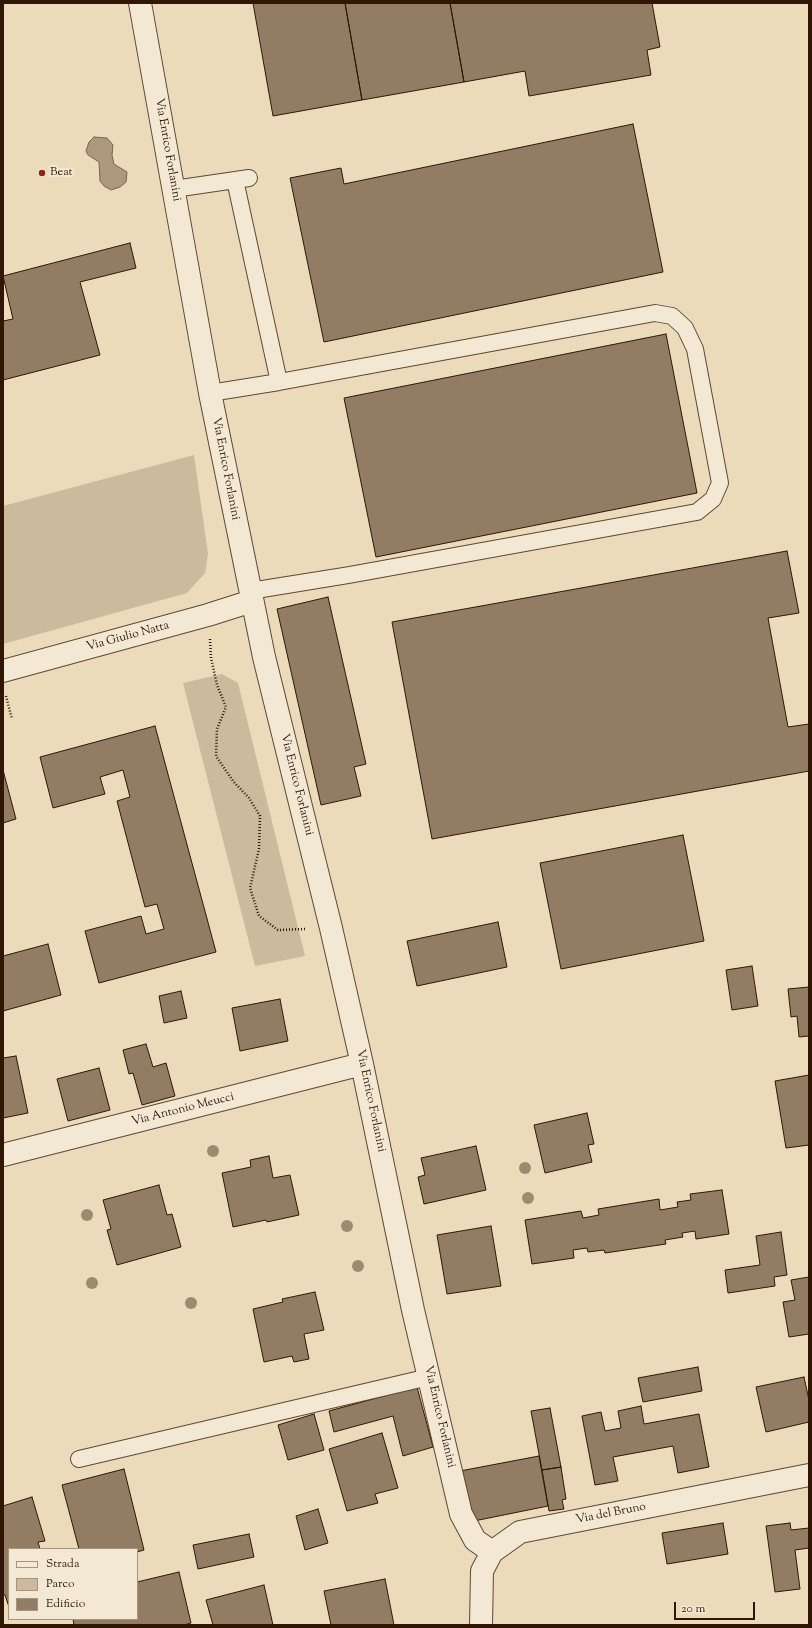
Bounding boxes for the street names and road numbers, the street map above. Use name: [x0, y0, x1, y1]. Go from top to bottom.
street label: Via Enrico Forlanini: [151, 97, 183, 203]
street label: Via Enrico Forlanini: [208, 416, 242, 522]
street label: Via Giulio Natta: [85, 619, 171, 655]
street label: Via Enrico Forlanini: [276, 733, 316, 837]
street label: Via Enrico Forlanini: [352, 1048, 388, 1154]
street label: Via Antonio Meucci: [130, 1090, 236, 1130]
street label: Via Enrico Forlanini: [420, 1365, 458, 1469]
street label: Via del Bruno: [575, 1500, 647, 1528]

